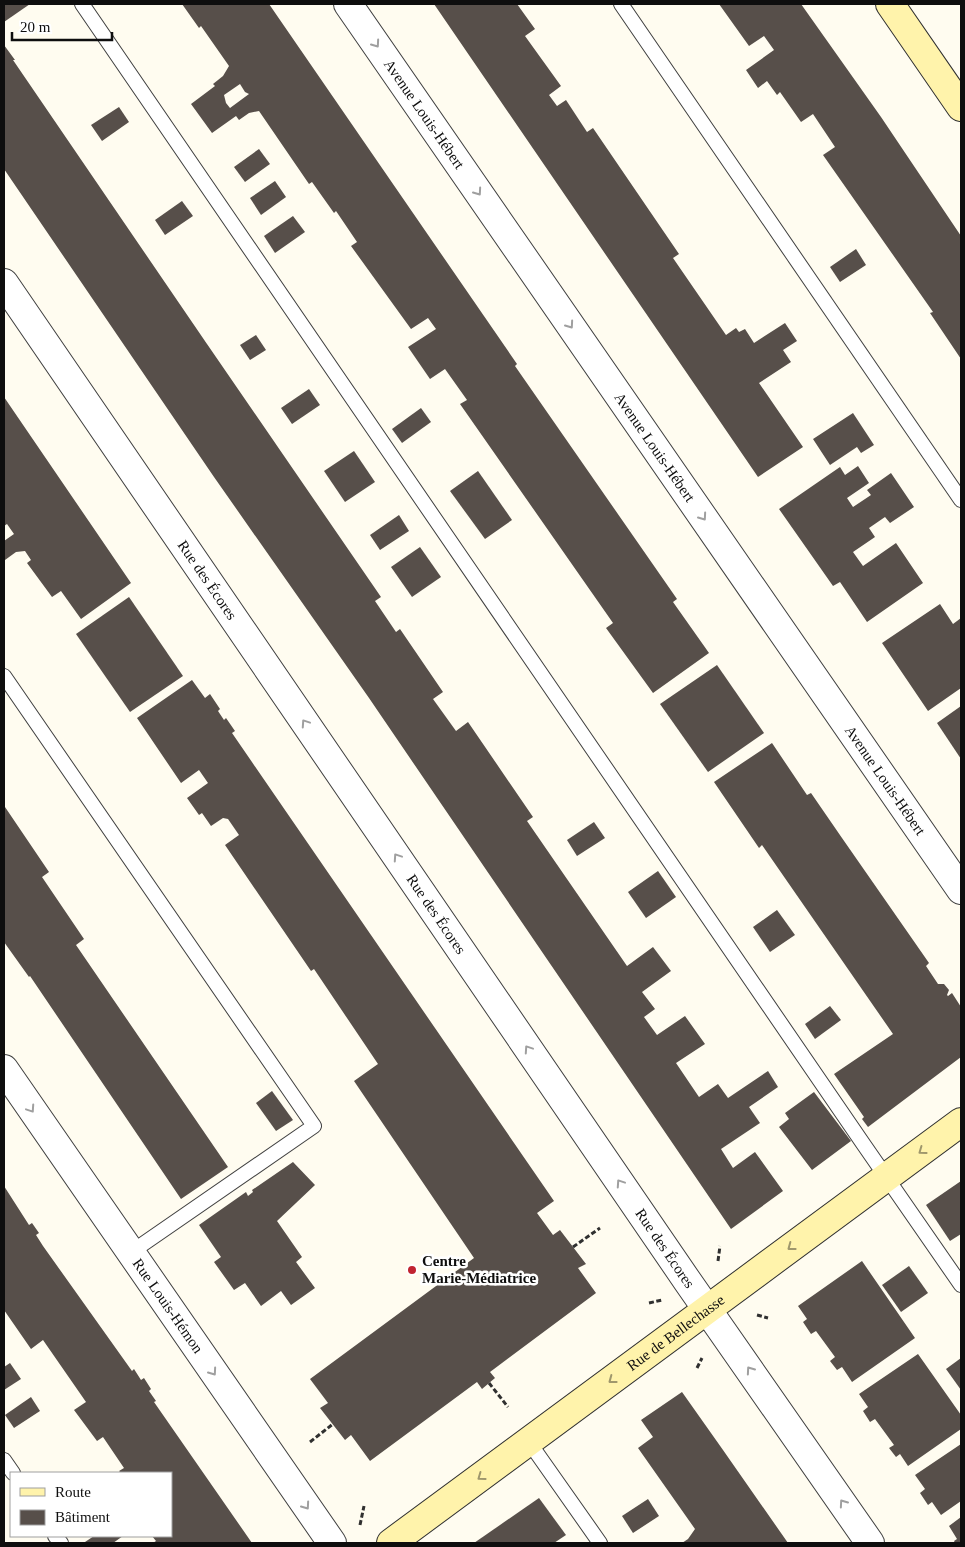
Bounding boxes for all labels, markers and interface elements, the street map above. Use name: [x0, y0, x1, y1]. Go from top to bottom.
scale bar: [12, 10, 112, 42]
text: 20 m: [20, 19, 51, 35]
one-way arrow: [370, 38, 379, 48]
street label: Avenue Louis-Hébert: [381, 56, 468, 173]
one-way arrow: [472, 186, 481, 196]
one-way arrow: [564, 320, 573, 329]
street label: Avenue Louis-Hébert: [611, 390, 699, 506]
one-way arrow: [697, 511, 706, 520]
street label: Rue des Écores: [175, 537, 240, 623]
one-way arrow: [302, 719, 311, 728]
street label: Avenue Louis-Hébert: [842, 723, 929, 839]
one-way arrow: [394, 853, 403, 862]
street label: Rue des Écores: [403, 872, 469, 957]
one-way arrow: [525, 1045, 535, 1054]
one-way arrow: [25, 1103, 34, 1113]
one-way arrow: [918, 1145, 928, 1154]
one-way arrow: [617, 1179, 626, 1188]
street label: Rue des Écores: [632, 1206, 698, 1291]
one-way arrow: [787, 1241, 797, 1250]
place label: Centre Marie-Médiatrice: [422, 1253, 536, 1286]
street label: Rue Louis-Hémon: [130, 1256, 206, 1357]
marker: Centre Marie-Médiatrice: [406, 1264, 418, 1276]
street label: Rue de Bellechasse: [624, 1291, 728, 1374]
one-way arrow: [207, 1366, 216, 1376]
one-way arrow: [747, 1366, 756, 1376]
one-way arrow: [608, 1374, 618, 1383]
one-way arrow: [477, 1471, 487, 1480]
legend: [10, 1472, 172, 1537]
text: Route: [55, 1484, 91, 1500]
one-way arrow: [840, 1499, 849, 1509]
one-way arrow: [300, 1500, 309, 1509]
text: Bâtiment: [55, 1509, 111, 1525]

